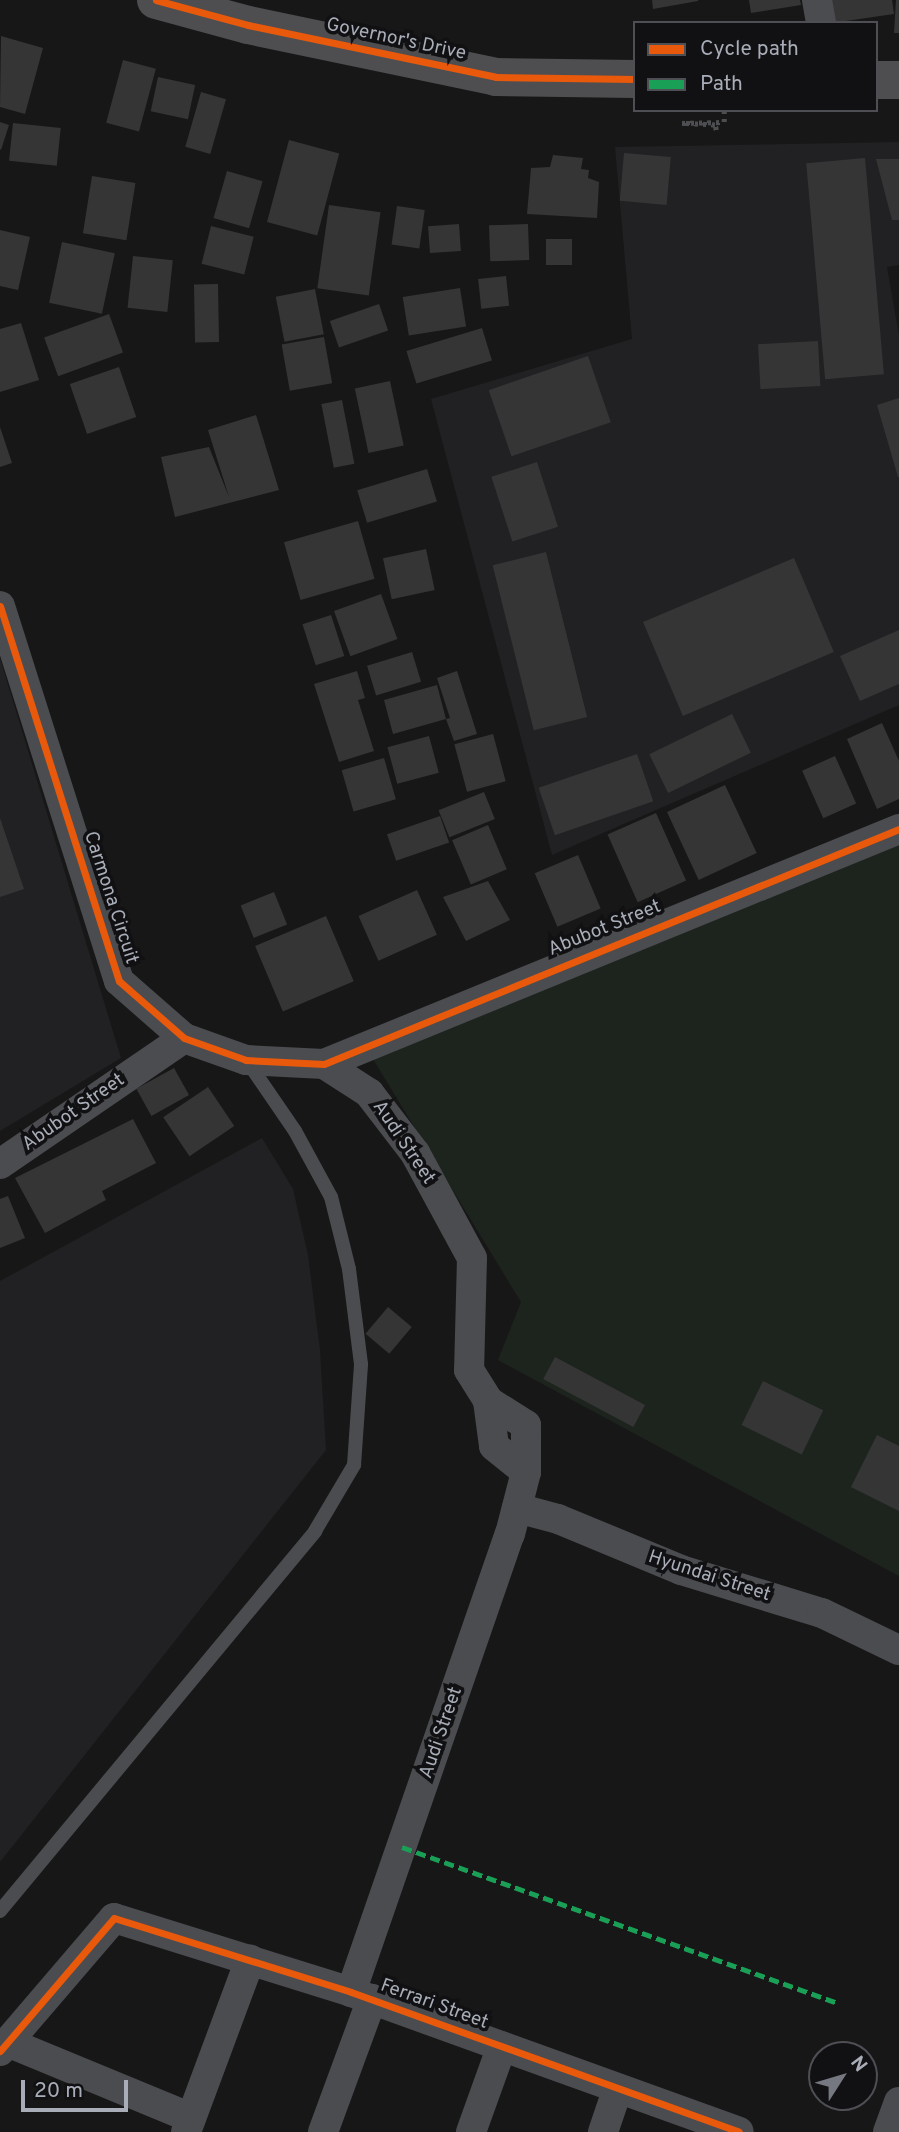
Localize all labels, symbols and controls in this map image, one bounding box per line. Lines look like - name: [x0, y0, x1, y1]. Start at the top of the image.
- street label: Governor's Drive: [324, 14, 468, 66]
- legend: [633, 21, 878, 112]
- text: Cycle path: [700, 36, 799, 63]
- text: Path: [700, 71, 743, 98]
- street label: Carmona Circuit: [78, 829, 142, 967]
- street label: Abubot Street: [545, 896, 665, 962]
- street label: Abubot Street: [18, 1069, 130, 1157]
- street label: Audi Street: [367, 1097, 439, 1189]
- street label: Hyundai Street: [645, 1546, 773, 1608]
- street label: Audi Street: [416, 1684, 468, 1782]
- street label: Ferrari Street: [377, 1975, 491, 2035]
- north arrow: [808, 2041, 878, 2111]
- text: N: [844, 2052, 872, 2077]
- scale bar: [24, 2066, 131, 2110]
- text: 20 m: [34, 2078, 83, 2105]

